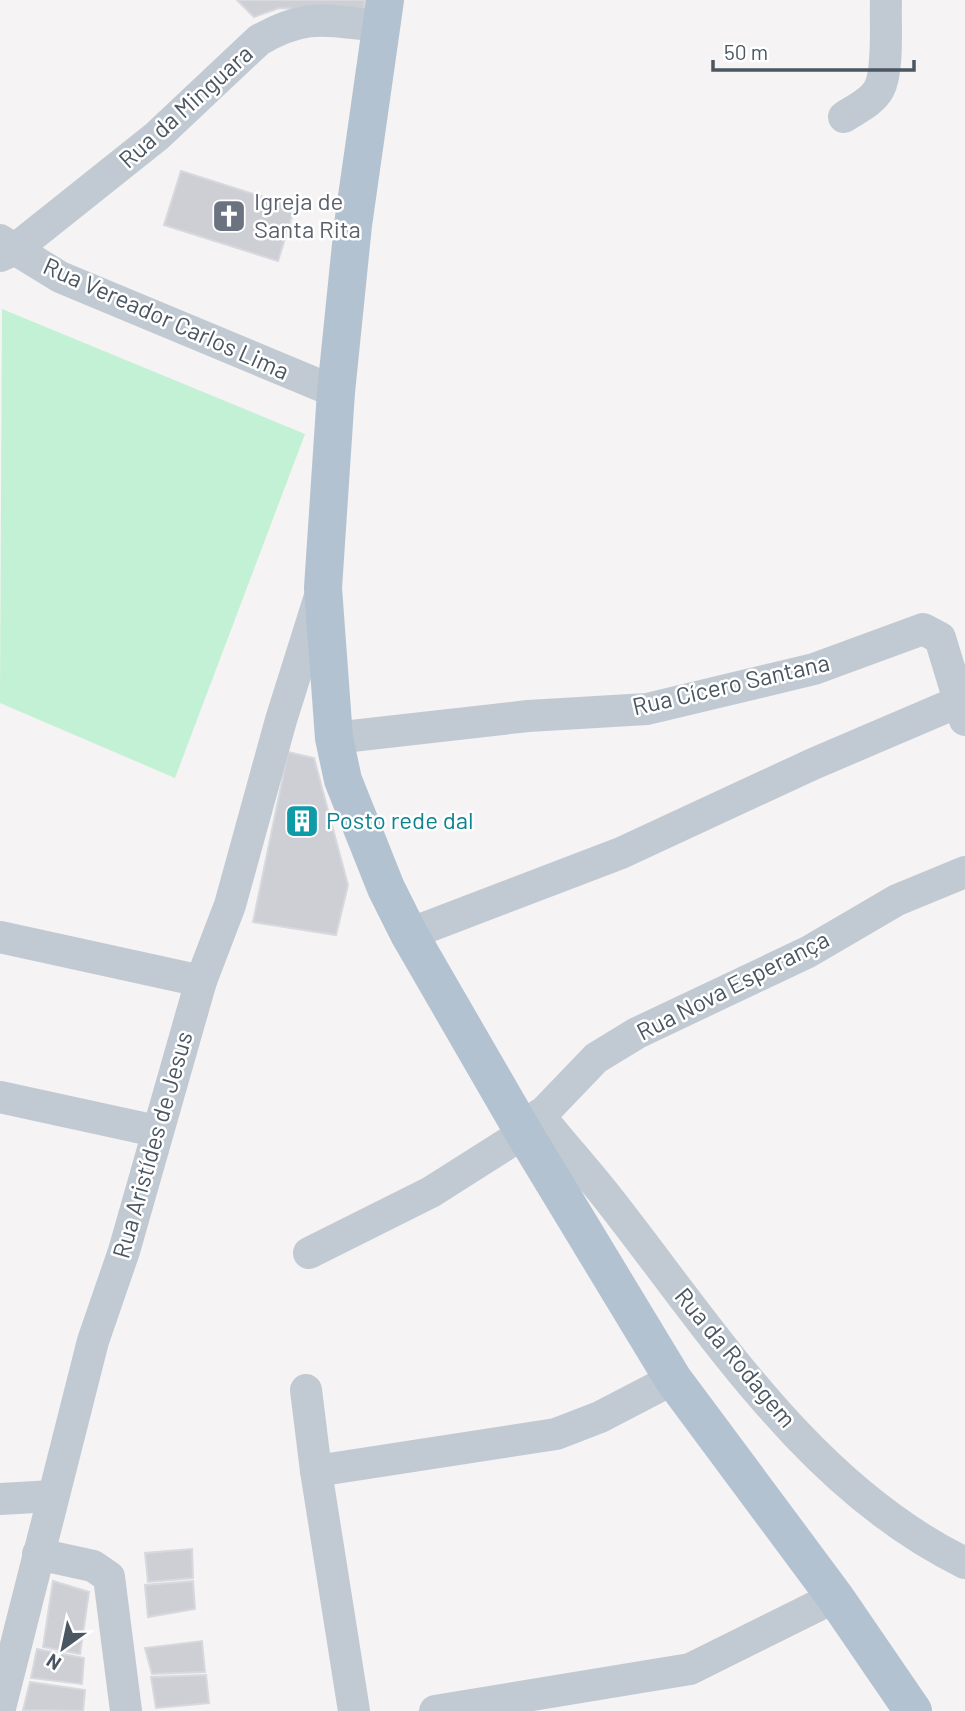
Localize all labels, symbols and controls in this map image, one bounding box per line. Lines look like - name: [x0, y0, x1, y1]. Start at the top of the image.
- scale bar: [713, 28, 914, 72]
- street label: Rua da Minguara: [112, 38, 258, 174]
- text: 50 m: [724, 39, 768, 64]
- place label: Igreja de Santa Rita: [254, 186, 361, 243]
- church icon: Igreja de Santa Rita: [210, 197, 248, 235]
- street label: Rua Vereador Carlos Lima: [39, 250, 294, 385]
- street label: Rua Cícero Santana: [629, 647, 832, 720]
- building icon: Posto rede dal: [283, 802, 321, 840]
- place label: Posto rede dal: [326, 805, 474, 834]
- street label: Rua Nova Esperança: [631, 924, 833, 1046]
- street label: Rua Aristídes de Jesus: [105, 1028, 198, 1261]
- street label: Rua da Rodagem: [669, 1281, 803, 1433]
- north arrow: [28, 1613, 98, 1683]
- text: N: [42, 1650, 65, 1676]

